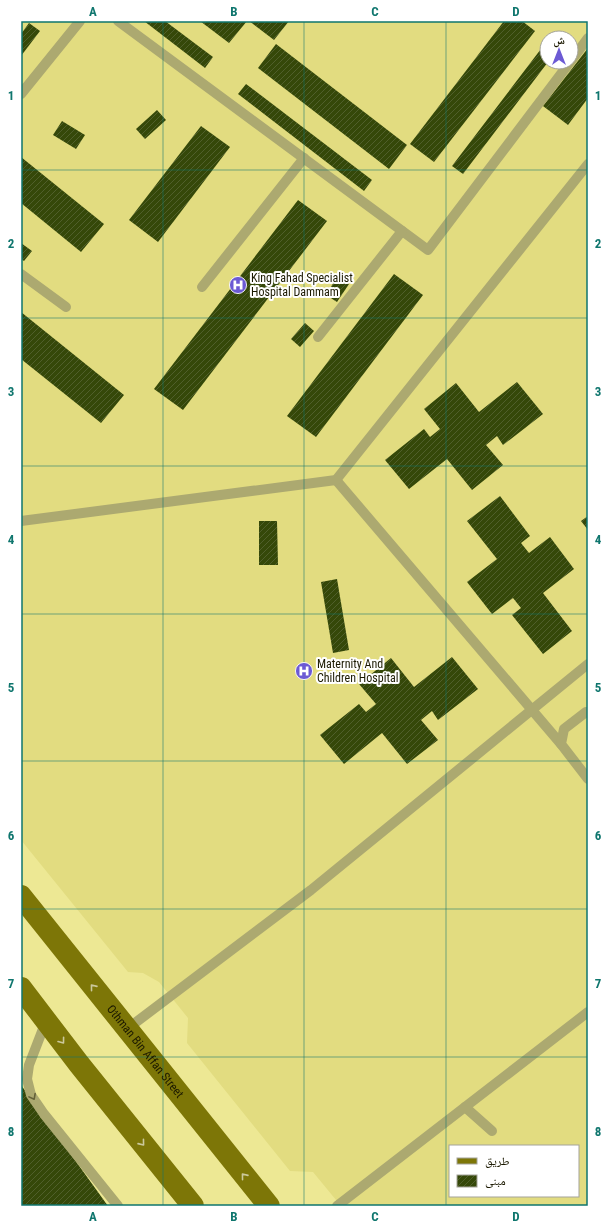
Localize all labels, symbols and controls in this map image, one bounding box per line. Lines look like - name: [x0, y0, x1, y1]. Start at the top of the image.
- text: A: [89, 4, 97, 19]
- text: B: [230, 4, 238, 19]
- text: C: [371, 4, 379, 19]
- text: D: [512, 4, 520, 19]
- north arrow: [539, 30, 579, 70]
- text: ش: [553, 34, 565, 48]
- text: 1: [8, 88, 14, 103]
- text: 1: [595, 88, 601, 103]
- text: 2: [8, 236, 15, 251]
- text: 2: [595, 236, 602, 251]
- place label: King Fahad Specialist Hospital Dammam: [251, 271, 353, 299]
- hospital icon: King Fahad Specialist Hospital Dammam: [228, 275, 248, 295]
- text: 3: [8, 384, 14, 399]
- text: 3: [595, 384, 601, 399]
- text: 4: [8, 532, 15, 547]
- text: 4: [595, 532, 602, 547]
- place label: Maternity And Children Hospital: [317, 657, 398, 685]
- hospital icon: Maternity And Children Hospital: [294, 661, 314, 681]
- text: 5: [8, 680, 15, 695]
- text: 5: [595, 680, 602, 695]
- text: 6: [8, 828, 15, 843]
- text: 6: [595, 828, 602, 843]
- text: 7: [8, 976, 15, 991]
- text: 7: [595, 976, 602, 991]
- one-way arrow: [91, 984, 98, 991]
- street label: Othman Bin Affan Street: [104, 1002, 187, 1101]
- one-way arrow: [57, 1037, 64, 1044]
- one-way arrow: [29, 1093, 36, 1100]
- text: 8: [8, 1124, 14, 1139]
- text: 8: [595, 1124, 601, 1139]
- one-way arrow: [138, 1138, 145, 1145]
- legend: [449, 1145, 579, 1197]
- text: طريق: [485, 1154, 510, 1168]
- one-way arrow: [242, 1173, 249, 1180]
- text: مبنى: [485, 1174, 506, 1188]
- text: A: [89, 1209, 97, 1224]
- text: B: [230, 1209, 238, 1224]
- text: C: [371, 1209, 379, 1224]
- text: D: [512, 1209, 520, 1224]

